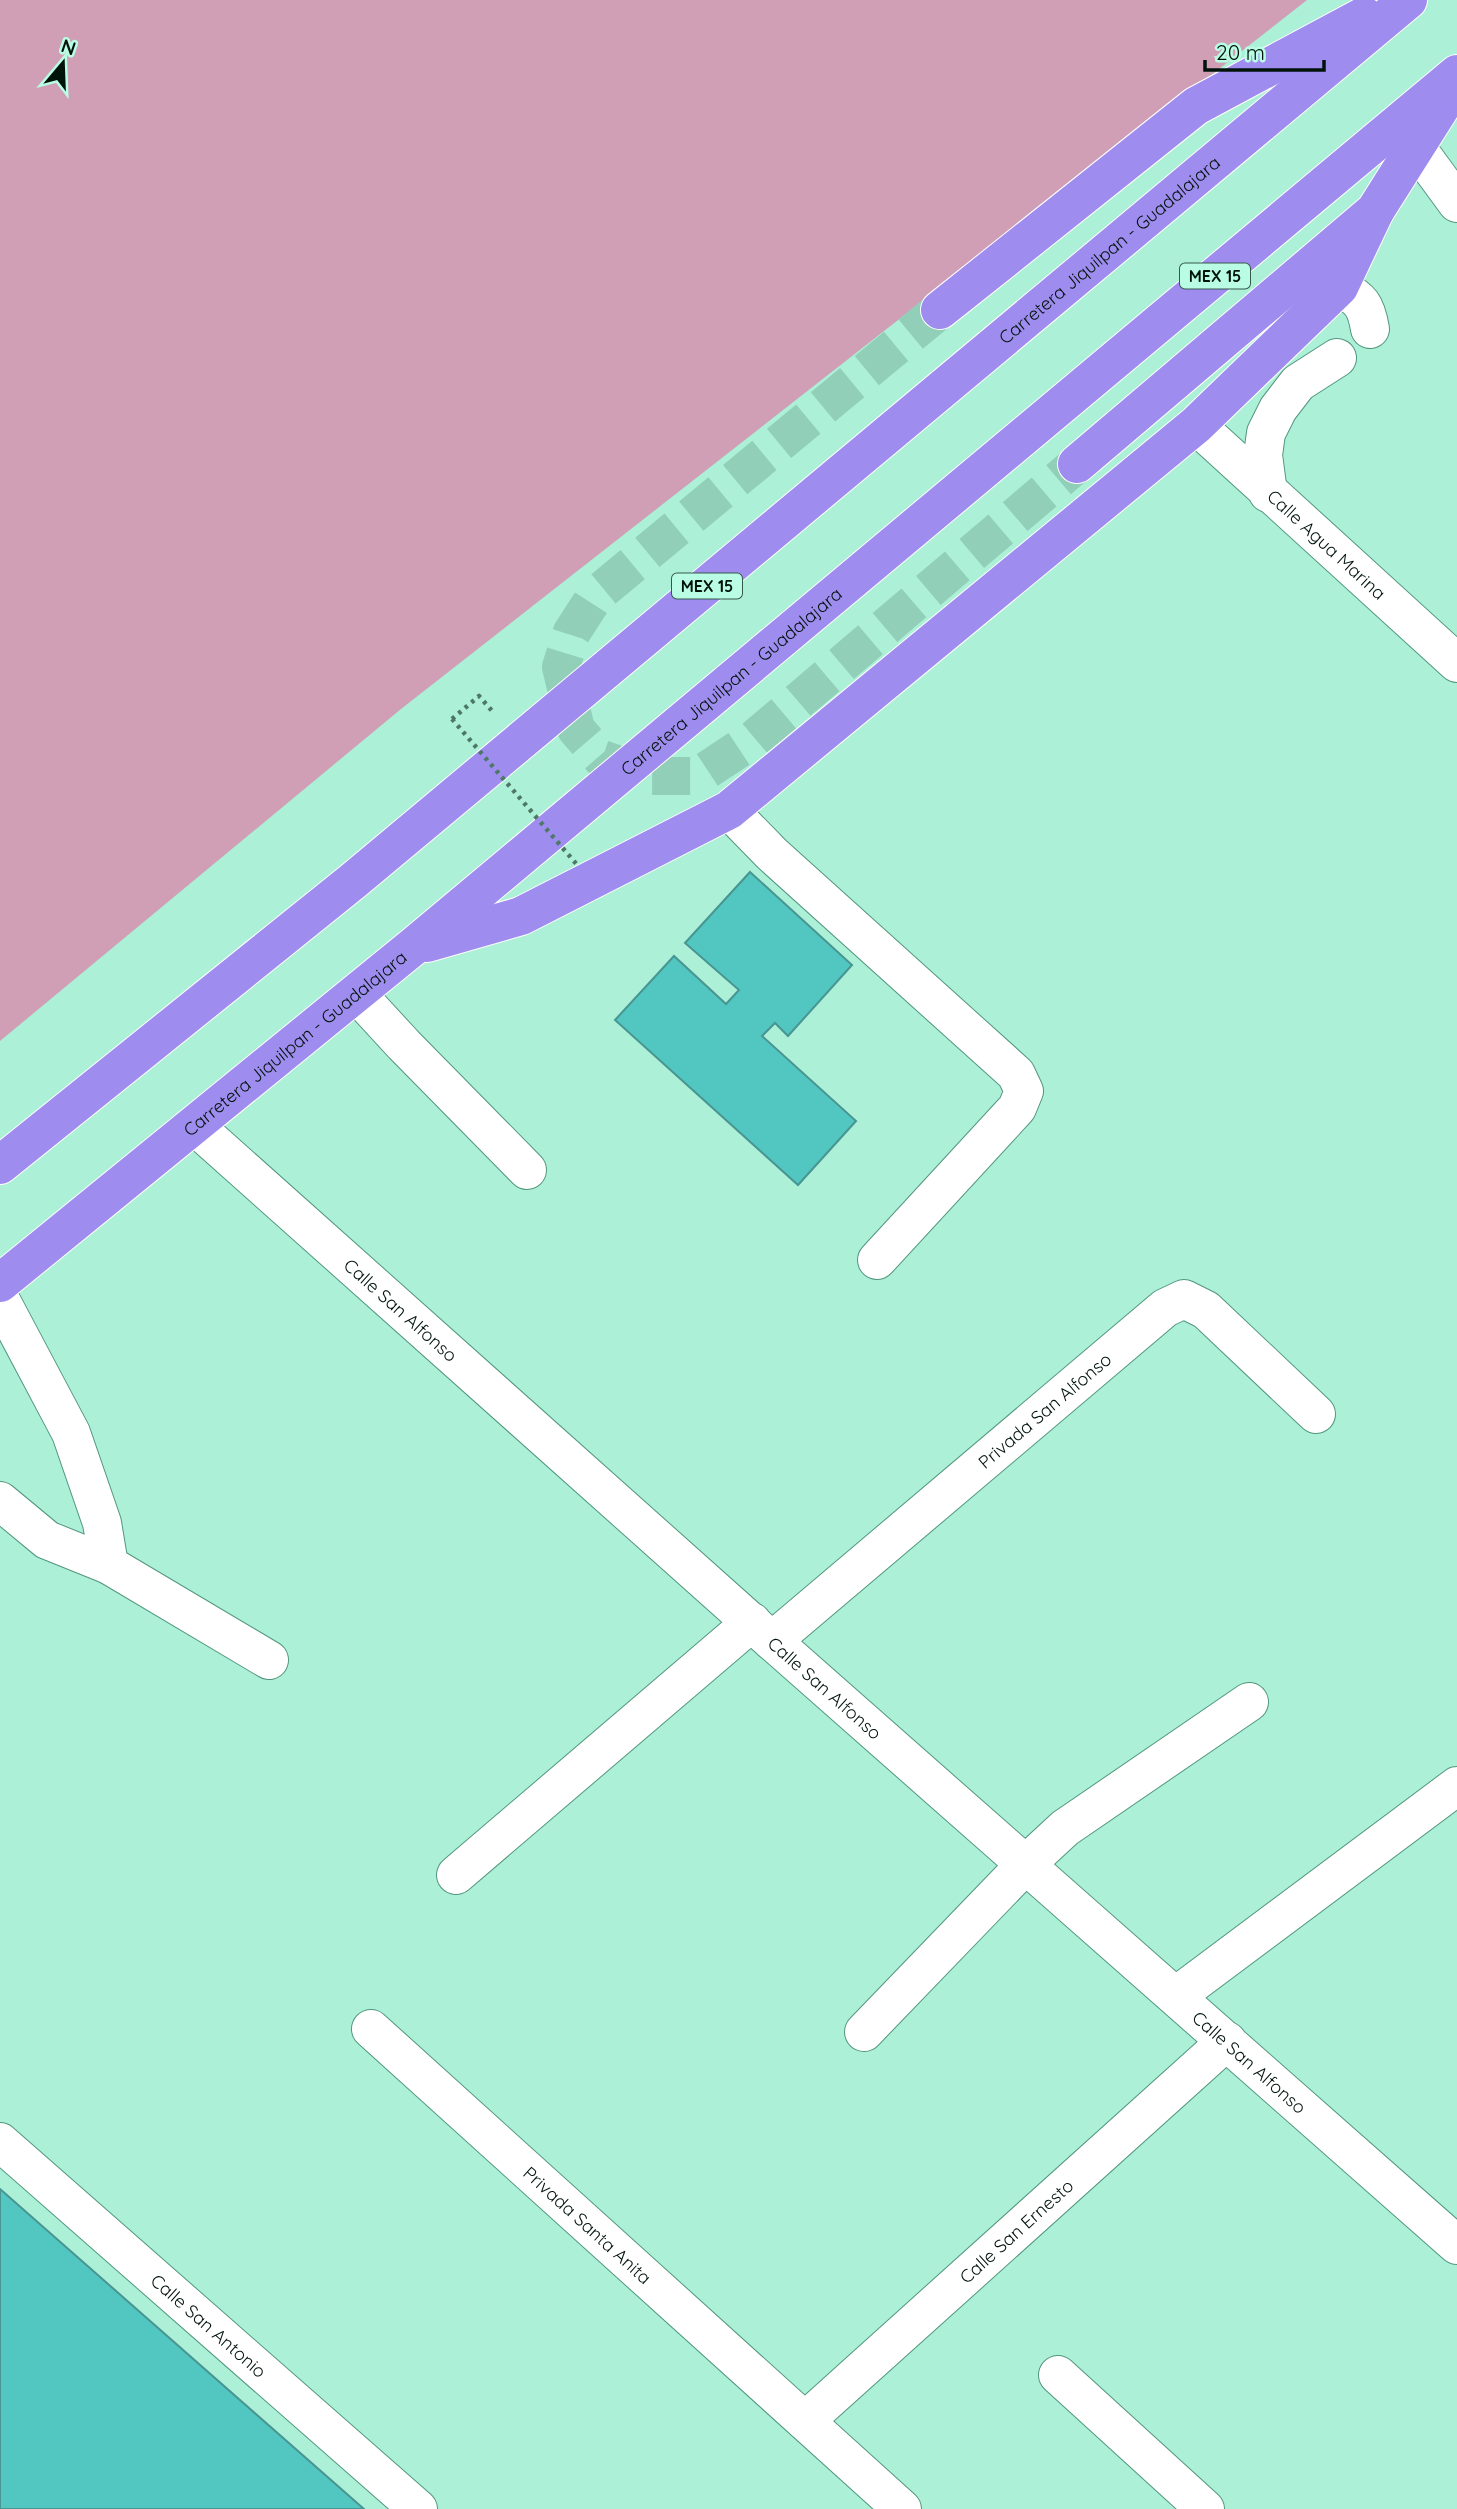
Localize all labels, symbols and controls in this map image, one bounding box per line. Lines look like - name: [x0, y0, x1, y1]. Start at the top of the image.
- north arrow: [28, 28, 98, 98]
- scale bar: [1205, 28, 1324, 72]
- text: N: [58, 33, 79, 61]
- text: 20 m: [1216, 39, 1265, 65]
- street label: Carretera Jiquilpan - Guadalajara: [994, 151, 1224, 349]
- road number: MEX 15: [1180, 264, 1250, 288]
- street label: Calle Agua Marina: [1263, 484, 1391, 604]
- road number: MEX 15: [672, 573, 742, 598]
- street label: Carretera Jiquilpan - Guadalajara: [616, 582, 846, 780]
- street label: Carretera Jiquilpan - Guadalajara: [178, 945, 411, 1141]
- street label: Calle San Alfonso: [339, 1253, 462, 1366]
- street label: Privada San Alfonso: [973, 1347, 1116, 1473]
- street label: Calle San Alfonso: [763, 1631, 887, 1744]
- street label: Calle San Alfonso: [1188, 2006, 1311, 2118]
- street label: Privada Santa Anita: [519, 2161, 657, 2289]
- street label: Calle San Ernesto: [954, 2174, 1078, 2288]
- street label: Calle San Antonio: [146, 2268, 271, 2382]

